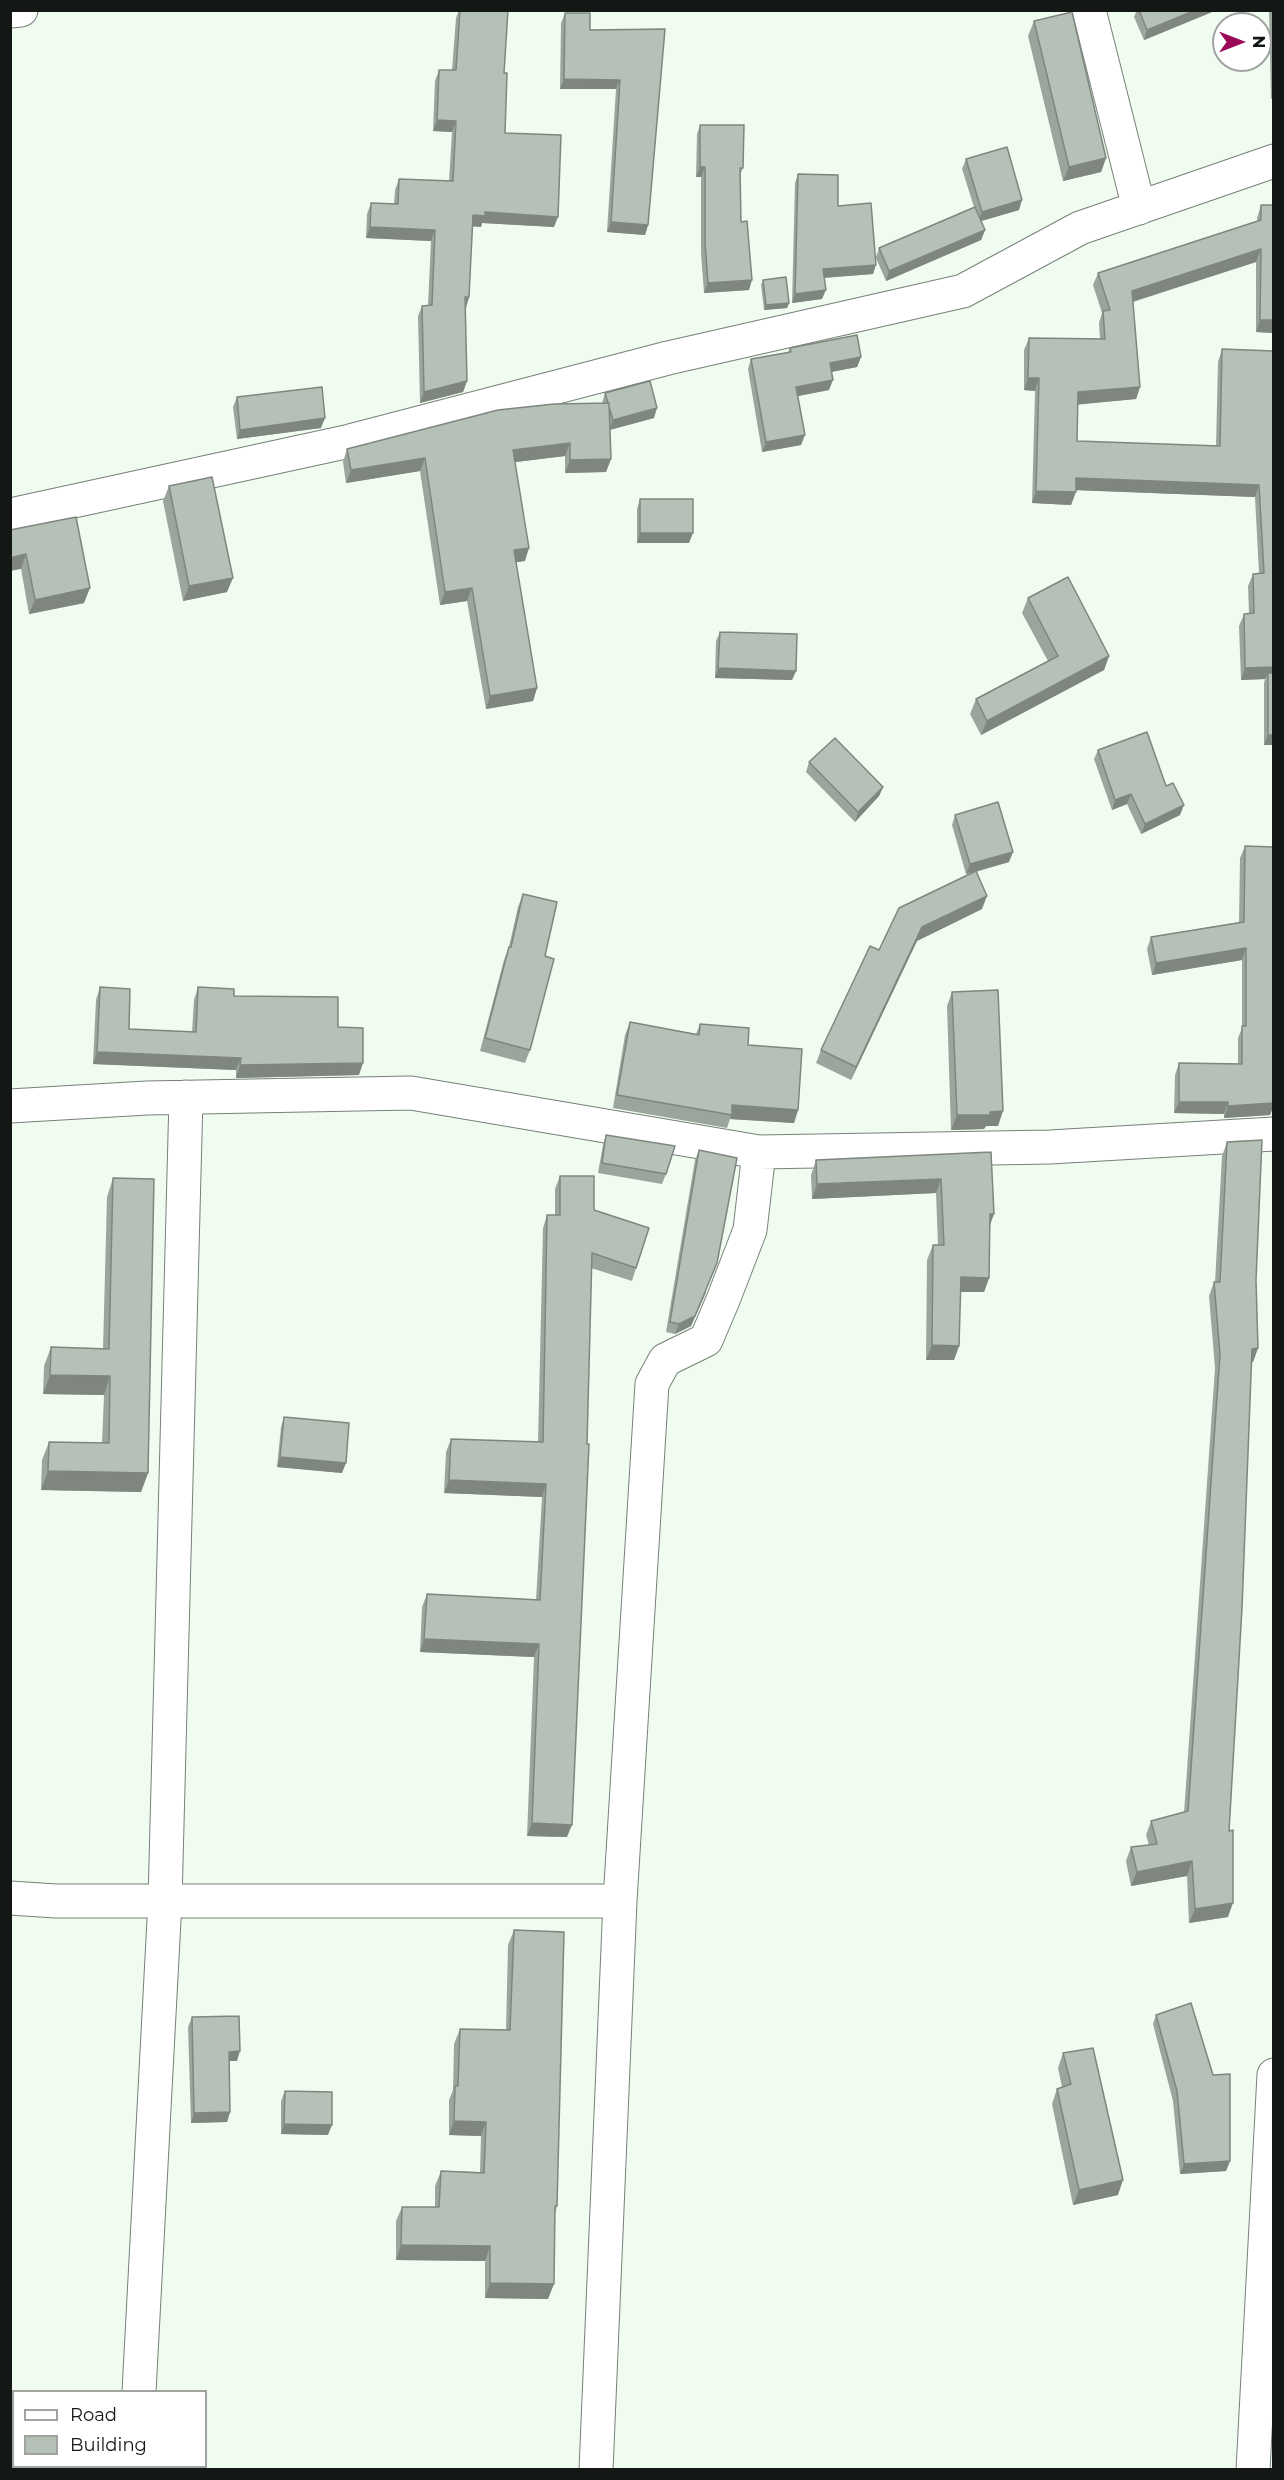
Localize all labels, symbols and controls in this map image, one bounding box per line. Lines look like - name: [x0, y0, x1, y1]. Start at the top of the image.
- north arrow: [1212, 12, 1272, 72]
- text: N: [1249, 36, 1268, 48]
- legend: [12, 2390, 207, 2468]
- text: Road: [70, 2404, 117, 2426]
- text: Building: [70, 2434, 147, 2456]

